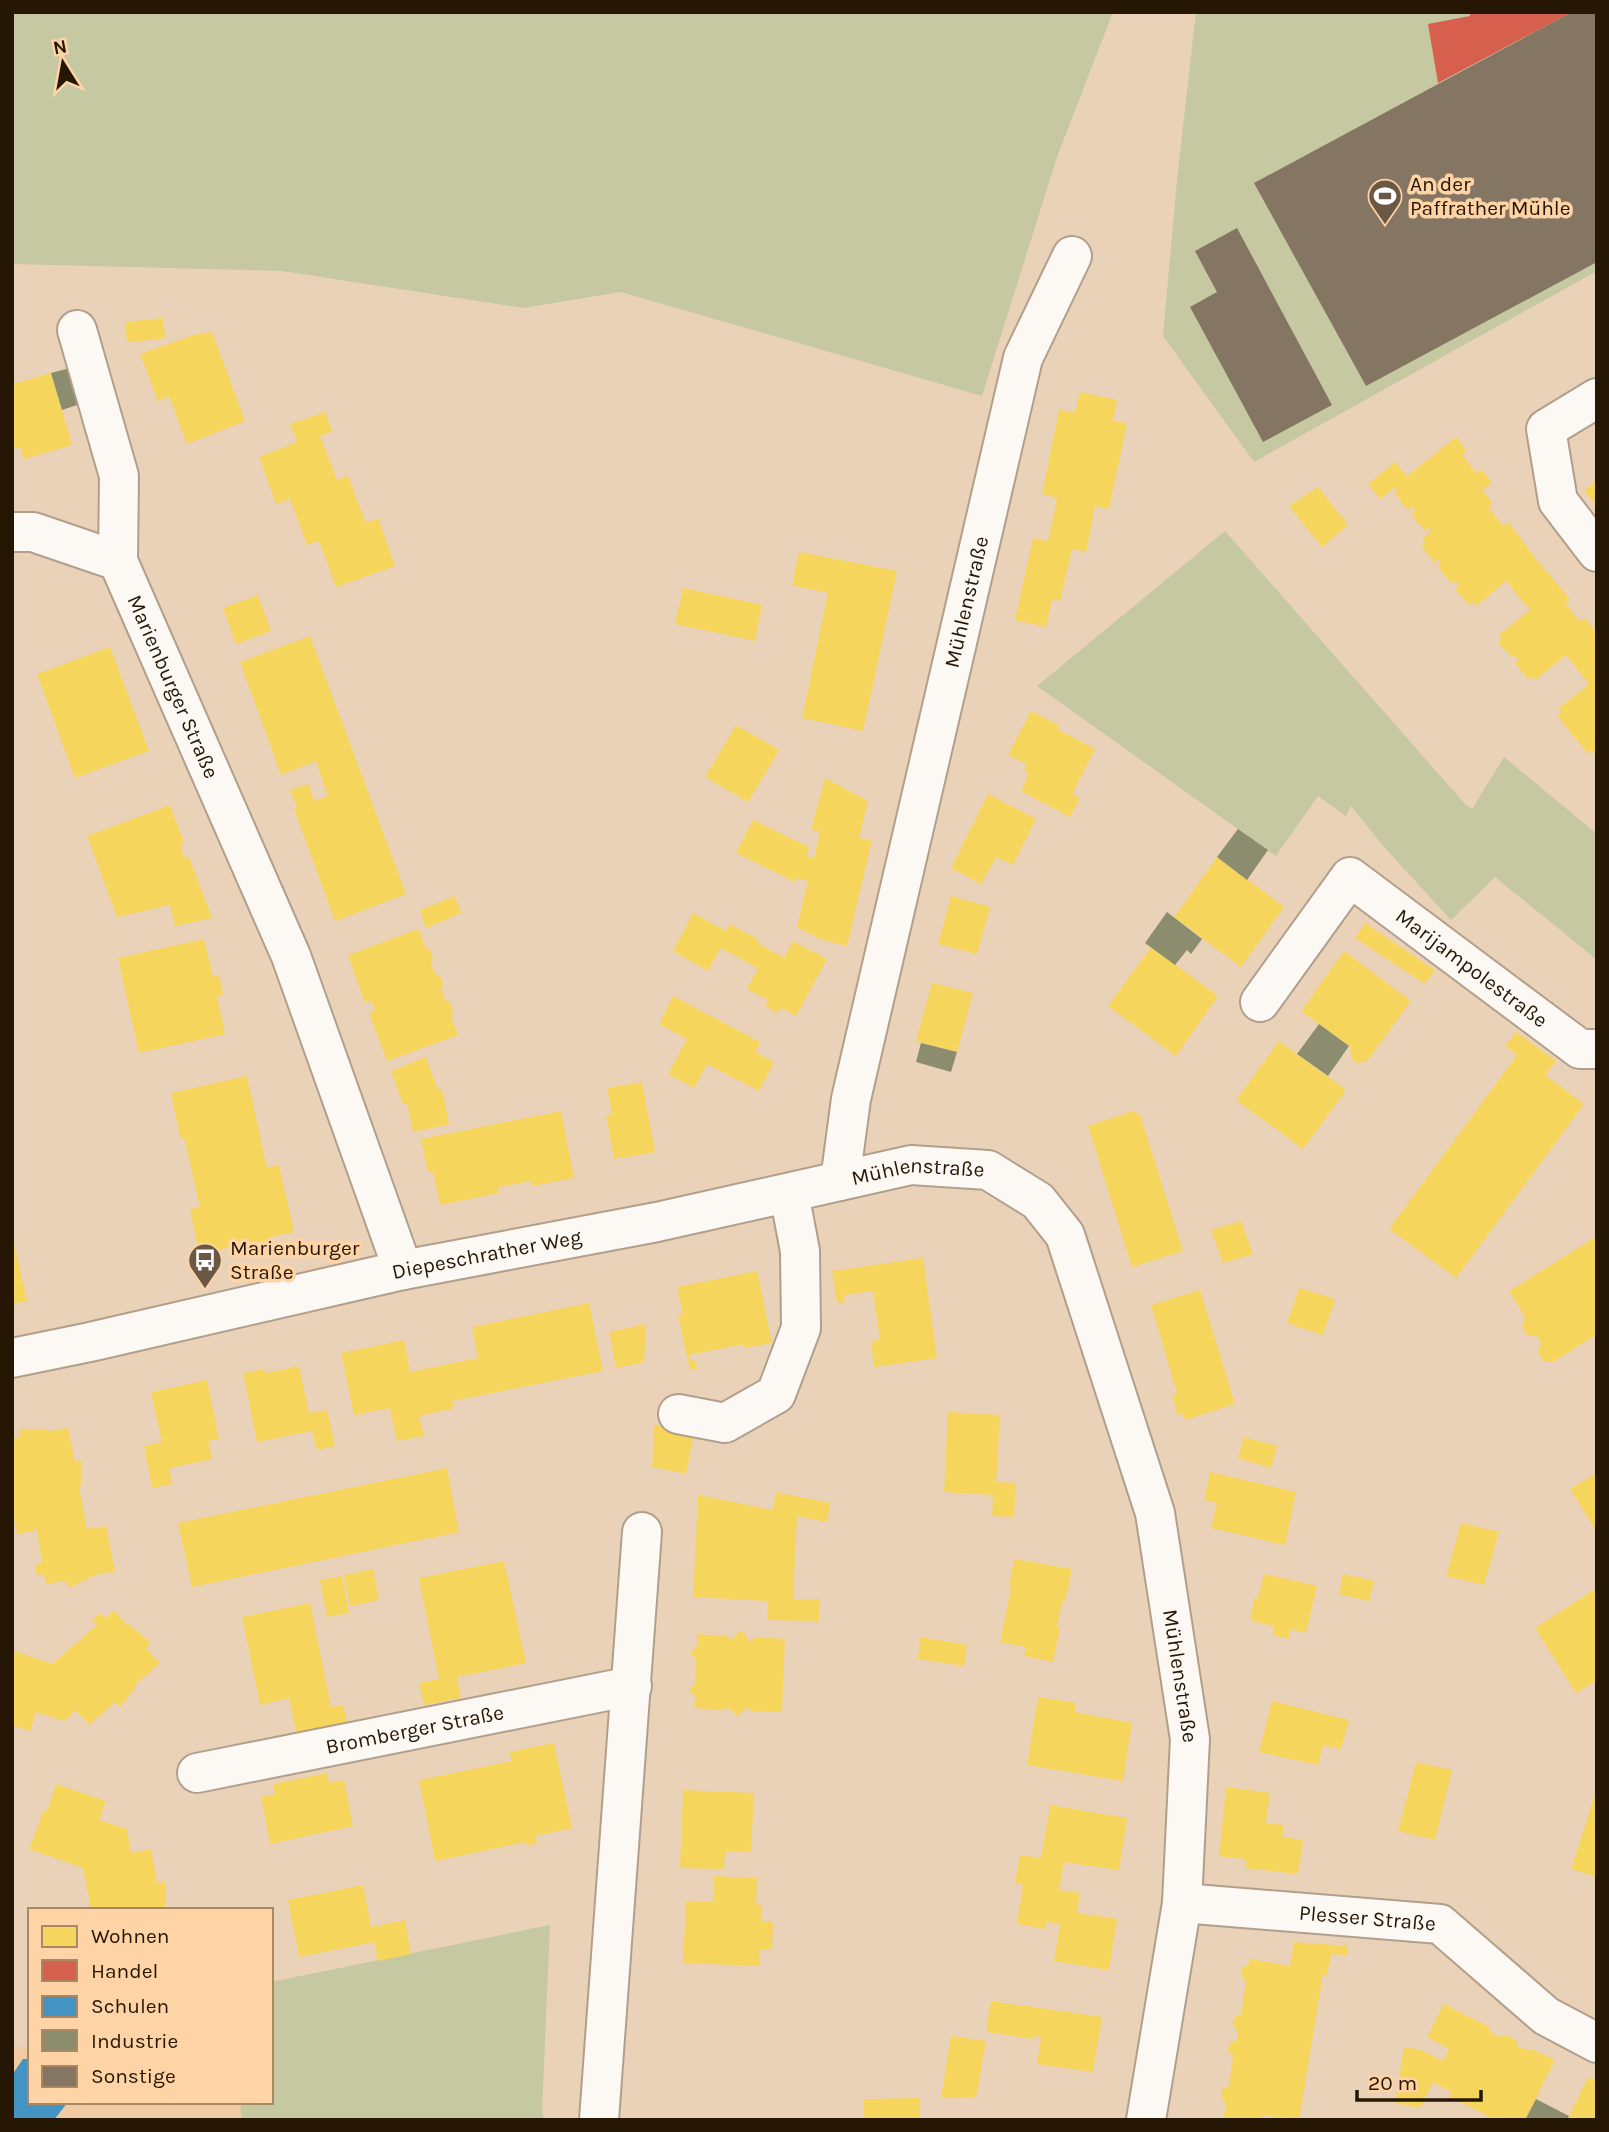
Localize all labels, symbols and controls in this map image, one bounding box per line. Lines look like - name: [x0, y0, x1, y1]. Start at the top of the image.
- north arrow: [28, 28, 98, 98]
- text: N: [51, 35, 69, 59]
- place label: An der Paffrather Mühle: [1410, 172, 1571, 220]
- sports icon: An der Paffrather Mühle: [1366, 177, 1404, 226]
- street label: Mühlenstraße: [939, 534, 993, 670]
- street label: Marienburger Straße: [122, 591, 224, 782]
- street label: Marijampolestraße: [1391, 904, 1552, 1033]
- street label: Mühlenstraße: [849, 1153, 985, 1190]
- street label: Diepeschrather Weg: [390, 1224, 584, 1284]
- place label: Marienburger Straße: [230, 1236, 360, 1284]
- bus stop icon: Marienburger Straße: [186, 1241, 224, 1290]
- street label: Mühlenstraße: [1158, 1608, 1202, 1744]
- street label: Bromberger Straße: [324, 1700, 506, 1759]
- street label: Plesser Straße: [1298, 1901, 1437, 1936]
- legend: [28, 1908, 273, 2104]
- text: Wohnen: [91, 1924, 169, 1948]
- text: Handel: [91, 1959, 158, 1983]
- text: Schulen: [91, 1994, 169, 2018]
- text: Industrie: [91, 2029, 178, 2053]
- scale bar: [1357, 2058, 1481, 2102]
- text: Sonstige: [91, 2064, 176, 2088]
- text: 20 m: [1368, 2071, 1417, 2095]

